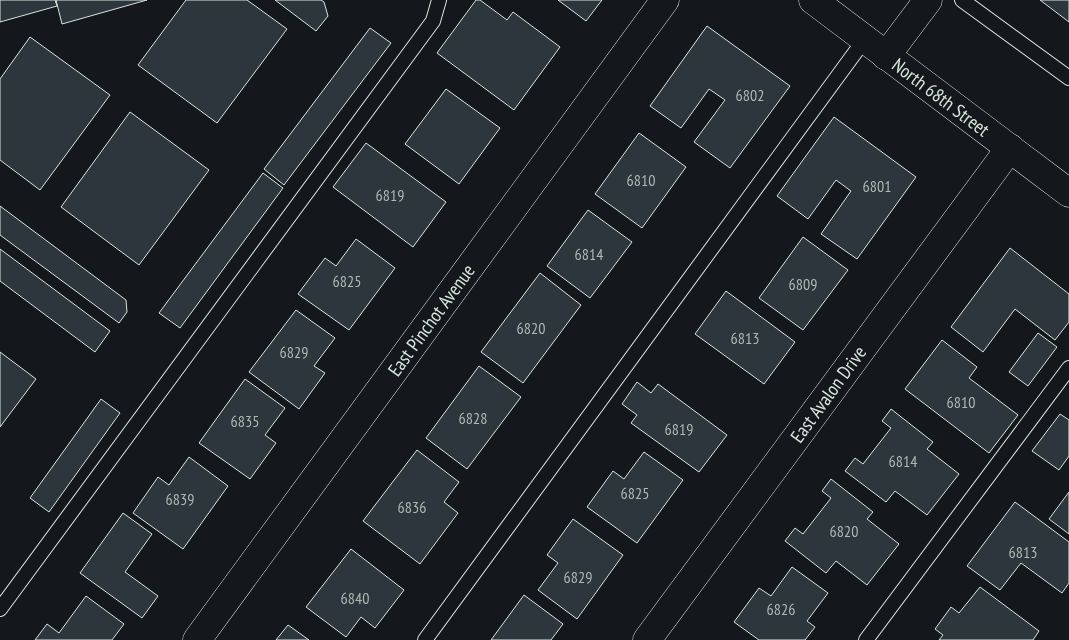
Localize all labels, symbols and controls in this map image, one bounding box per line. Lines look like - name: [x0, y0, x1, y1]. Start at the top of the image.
- street label: North 68th Street: [888, 53, 995, 142]
- house number: 6802: [736, 85, 764, 105]
- house number: 6810: [627, 170, 655, 190]
- house number: 6801: [863, 176, 891, 196]
- house number: 6819: [376, 185, 404, 205]
- house number: 6814: [575, 244, 603, 264]
- street label: East Pinchot Avenue: [382, 259, 480, 381]
- house number: 6825: [333, 271, 361, 291]
- house number: 6809: [789, 274, 817, 294]
- house number: 6820: [517, 318, 545, 338]
- house number: 6813: [731, 328, 759, 348]
- street label: East Avalon Drive: [785, 341, 871, 447]
- house number: 6829: [280, 342, 308, 362]
- house number: 6810: [947, 392, 975, 412]
- house number: 6828: [459, 408, 487, 428]
- house number: 6835: [231, 411, 259, 431]
- house number: 6819: [665, 419, 693, 439]
- house number: 6814: [889, 451, 917, 471]
- house number: 6825: [621, 483, 649, 503]
- house number: 6839: [166, 489, 194, 509]
- house number: 6836: [398, 497, 426, 517]
- house number: 6820: [830, 521, 858, 541]
- house number: 6813: [1009, 542, 1037, 562]
- house number: 6829: [564, 567, 592, 587]
- house number: 6840: [341, 588, 369, 608]
- house number: 6826: [767, 599, 795, 619]

